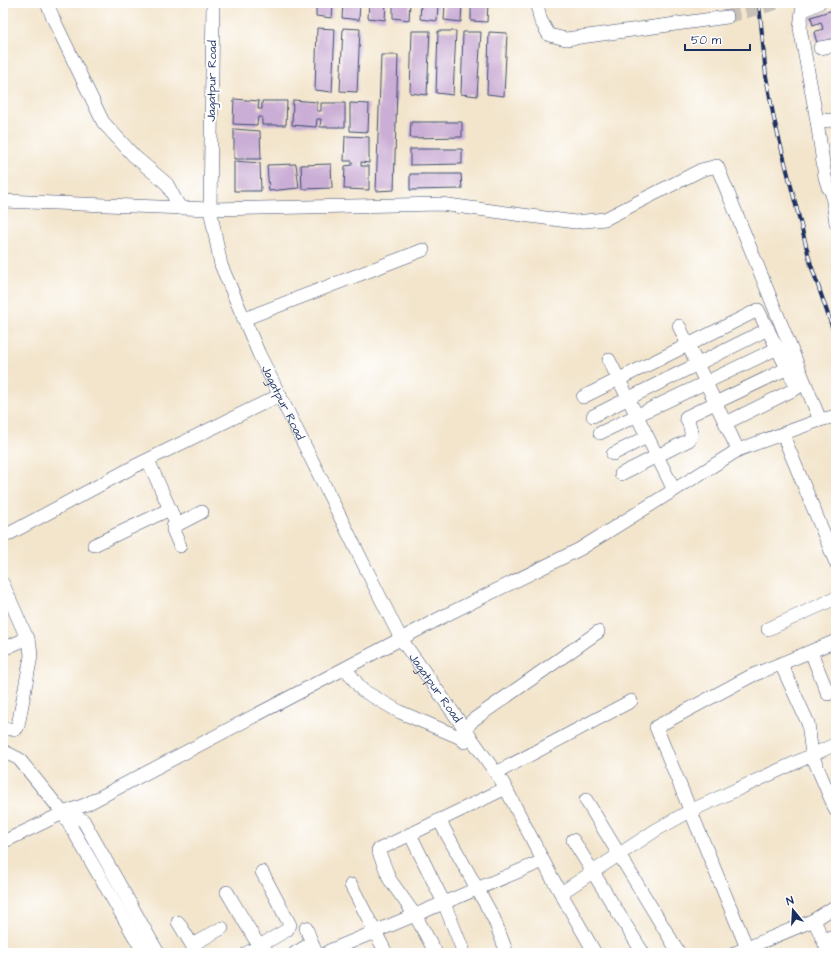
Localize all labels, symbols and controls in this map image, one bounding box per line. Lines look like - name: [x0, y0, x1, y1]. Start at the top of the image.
- scale bar: [685, 26, 750, 52]
- text: 50 m: [691, 32, 722, 49]
- street label: Jagatpur Road: [203, 40, 222, 122]
- street label: Jagatpur Road: [257, 362, 309, 443]
- street label: Jagatpur Road: [405, 650, 466, 726]
- north arrow: [773, 890, 813, 930]
- text: N: [784, 893, 796, 909]

